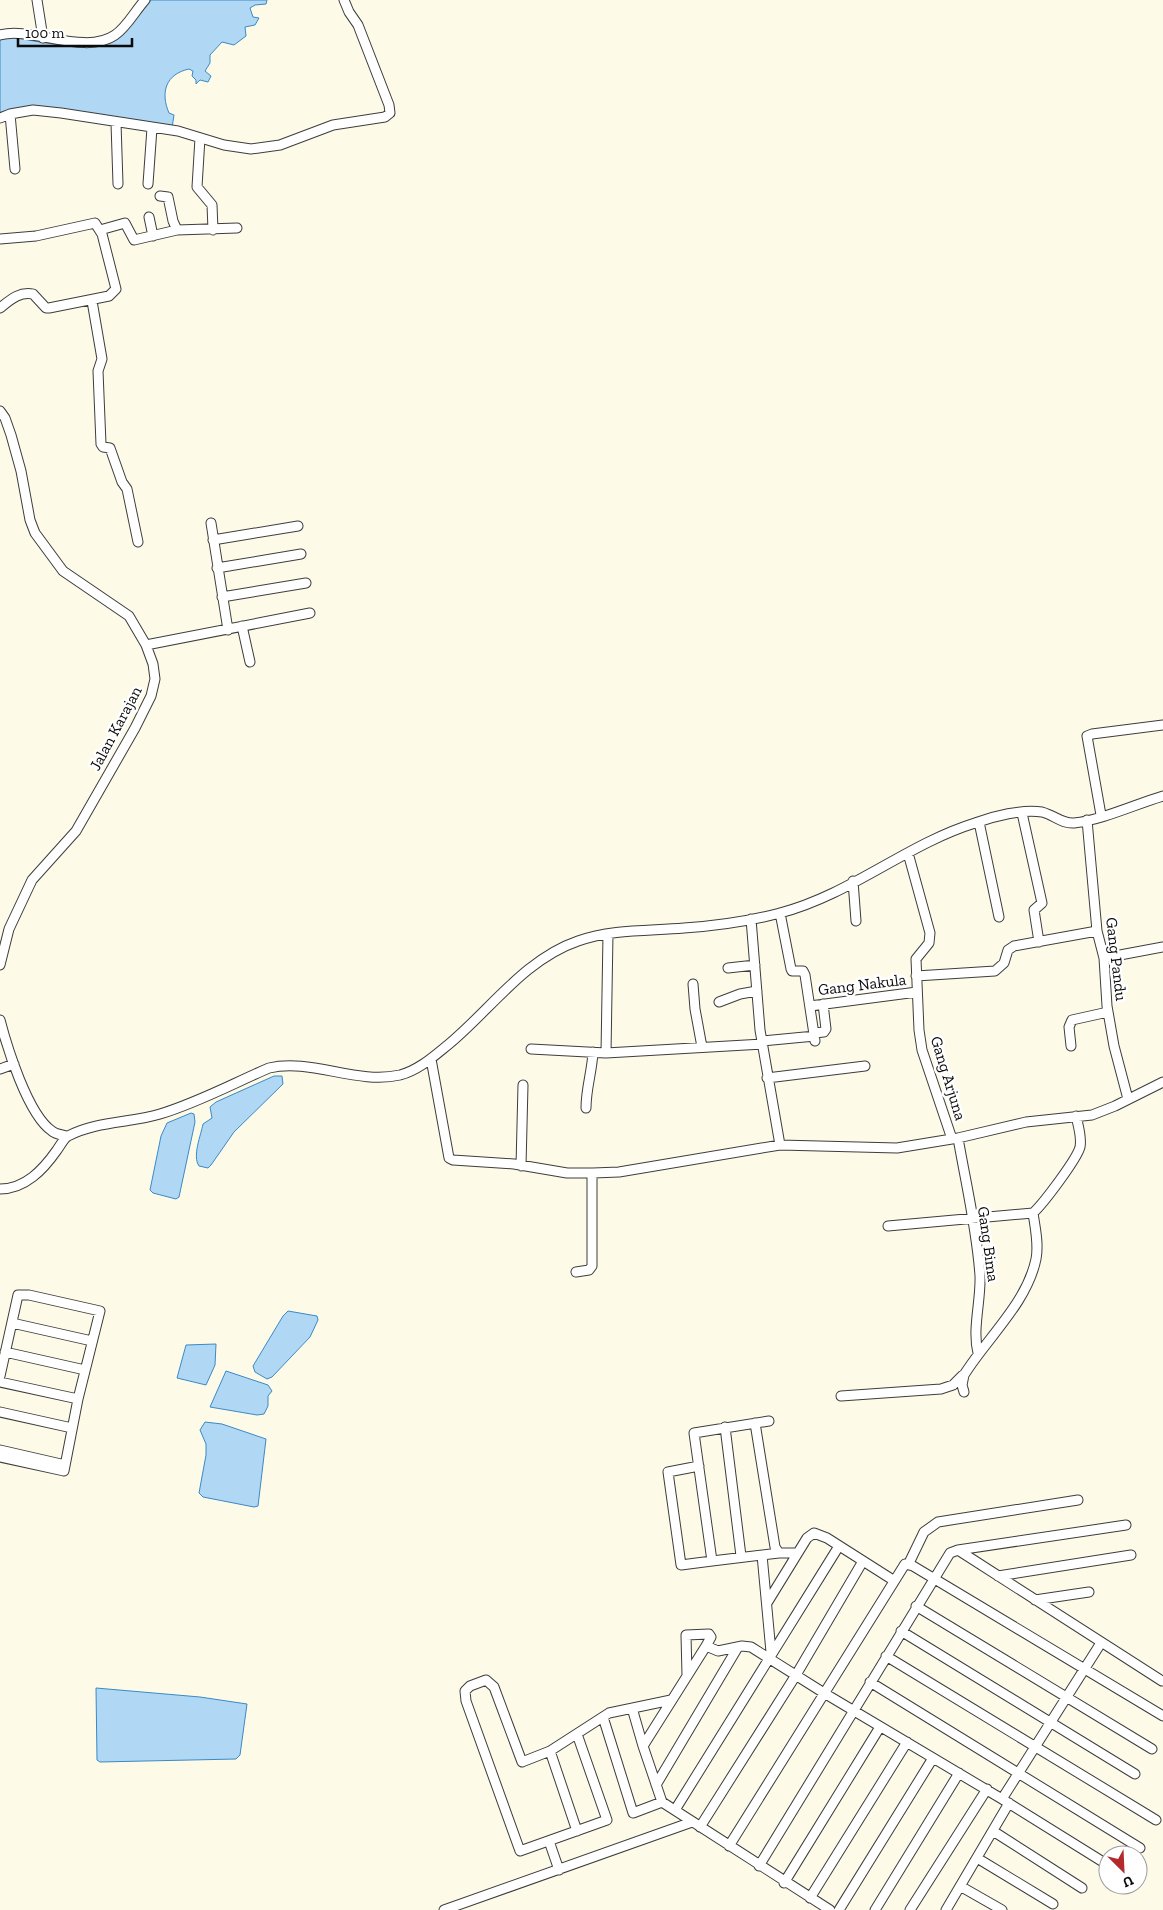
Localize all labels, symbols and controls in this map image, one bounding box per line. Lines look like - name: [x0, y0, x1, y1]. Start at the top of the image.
- scale bar: [18, 15, 131, 47]
- text: 100 m: [25, 24, 64, 42]
- street label: Jalan Karajan: [85, 682, 146, 774]
- street label: Gang Pandu: [1102, 916, 1131, 1002]
- street label: Gang Nakula: [817, 970, 908, 999]
- street label: Gang Arjuna: [927, 1034, 970, 1123]
- street label: Gang Bima: [974, 1205, 1003, 1283]
- north arrow: [1098, 1845, 1148, 1895]
- text: U: [1120, 1872, 1136, 1891]

